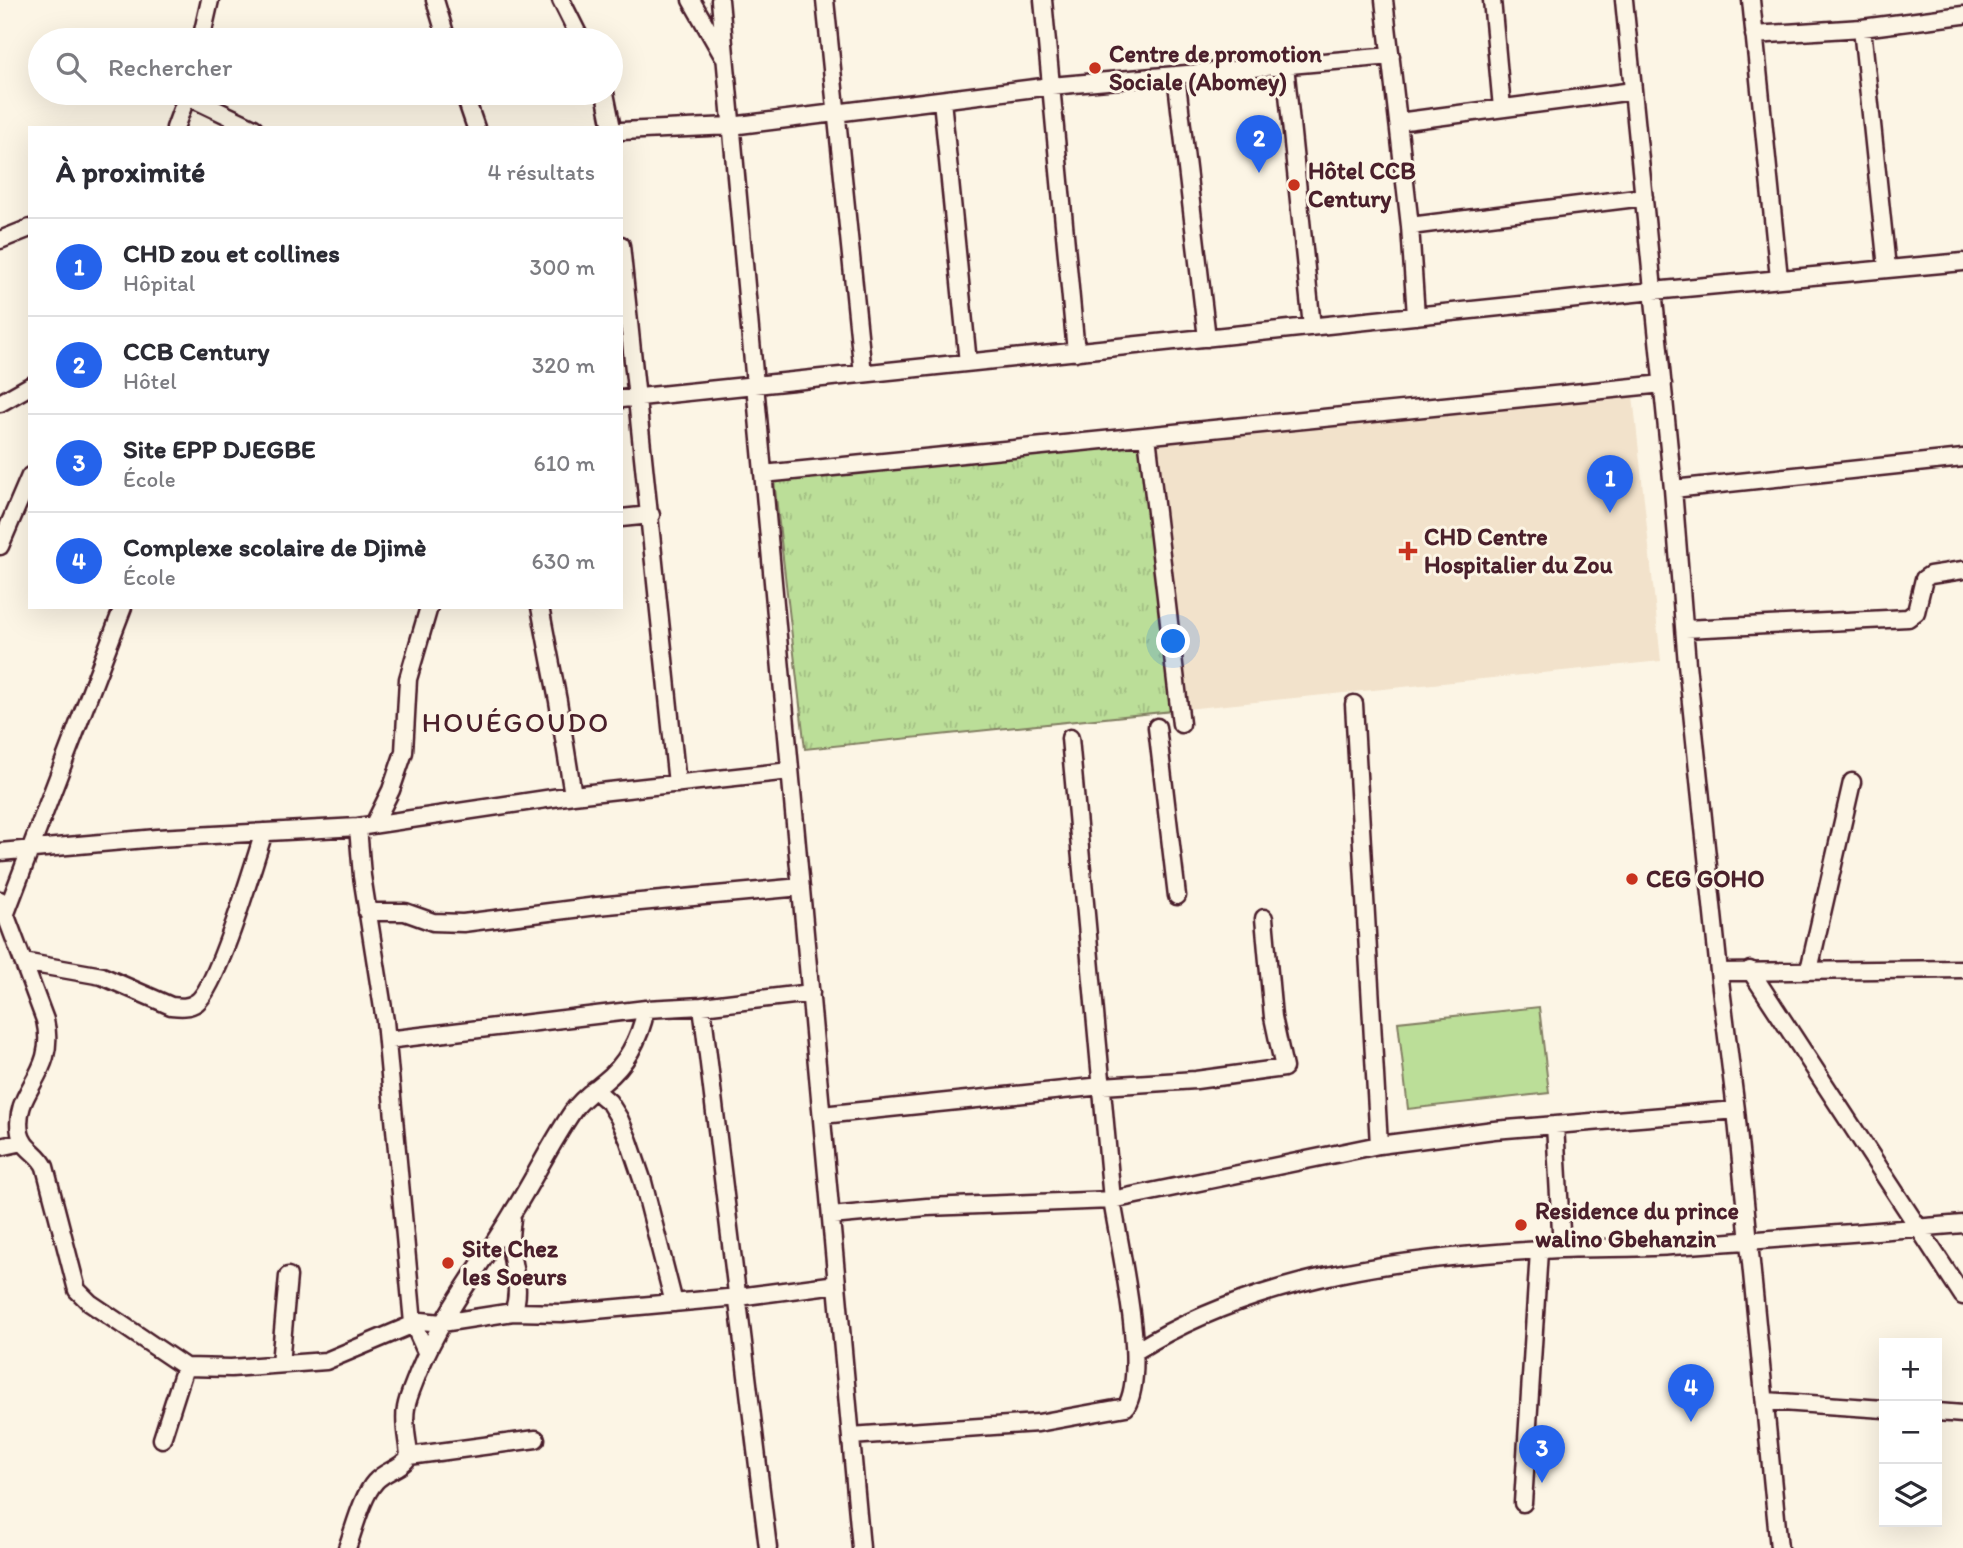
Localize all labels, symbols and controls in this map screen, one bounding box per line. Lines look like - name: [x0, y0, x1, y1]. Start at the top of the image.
- search box: [28, 28, 623, 105]
- place label: Centre de promotion Sociale (Abomey): [1109, 39, 1322, 97]
- icon: search: [52, 48, 90, 86]
- text: Rechercher: [108, 51, 232, 83]
- marker: Centre de promotion Sociale (Abomey): [1087, 60, 1103, 76]
- pin: 2: [1236, 115, 1282, 173]
- text: À proximité: [56, 153, 205, 190]
- place label: Hôtel CCB Century: [1308, 156, 1416, 214]
- text: 4 résultats: [488, 158, 595, 186]
- marker: Hôtel CCB Century: [1286, 177, 1302, 193]
- text: CHD zou et collines: [123, 237, 340, 269]
- text: 1: [74, 253, 84, 281]
- text: 300 m: [530, 253, 595, 281]
- text: Hôpital: [123, 269, 195, 297]
- text: CCB Century: [123, 335, 270, 367]
- text: 2: [73, 351, 85, 379]
- text: 320 m: [532, 351, 595, 379]
- text: Hôtel: [123, 367, 177, 395]
- text: Site EPP DJEGBE: [123, 433, 315, 465]
- text: 3: [73, 449, 85, 477]
- text: 610 m: [533, 449, 595, 477]
- pin: 1: [1587, 455, 1633, 513]
- text: École: [123, 465, 176, 493]
- place label: CHD Centre Hospitalier du Zou: [1424, 522, 1614, 580]
- text: Complexe scolaire de Djimè: [123, 531, 426, 563]
- marker: CHD Centre Hospitalier du Zou: [1398, 541, 1418, 561]
- text: 4: [72, 547, 86, 575]
- text: 630 m: [532, 547, 595, 575]
- text: École: [123, 563, 176, 591]
- your location: [1156, 624, 1190, 658]
- district label: HOUÉGOUDO: [422, 705, 610, 739]
- place label: CEG GOHO: [1646, 864, 1764, 893]
- marker: CEG GOHO: [1624, 871, 1640, 887]
- place label: Residence du prince walino Gbehanzin: [1535, 1196, 1739, 1253]
- marker: Residence du prince walino Gbehanzin: [1513, 1217, 1529, 1233]
- place label: Site Chez les Soeurs: [462, 1234, 567, 1291]
- marker: Site Chez les Soeurs: [440, 1255, 456, 1271]
- map controls: [1879, 1338, 1942, 1527]
- button: +: [1879, 1338, 1942, 1401]
- pin: 4: [1668, 1364, 1714, 1422]
- button: −: [1879, 1401, 1942, 1464]
- pin: 3: [1519, 1425, 1565, 1483]
- button: layers: [1879, 1464, 1942, 1527]

